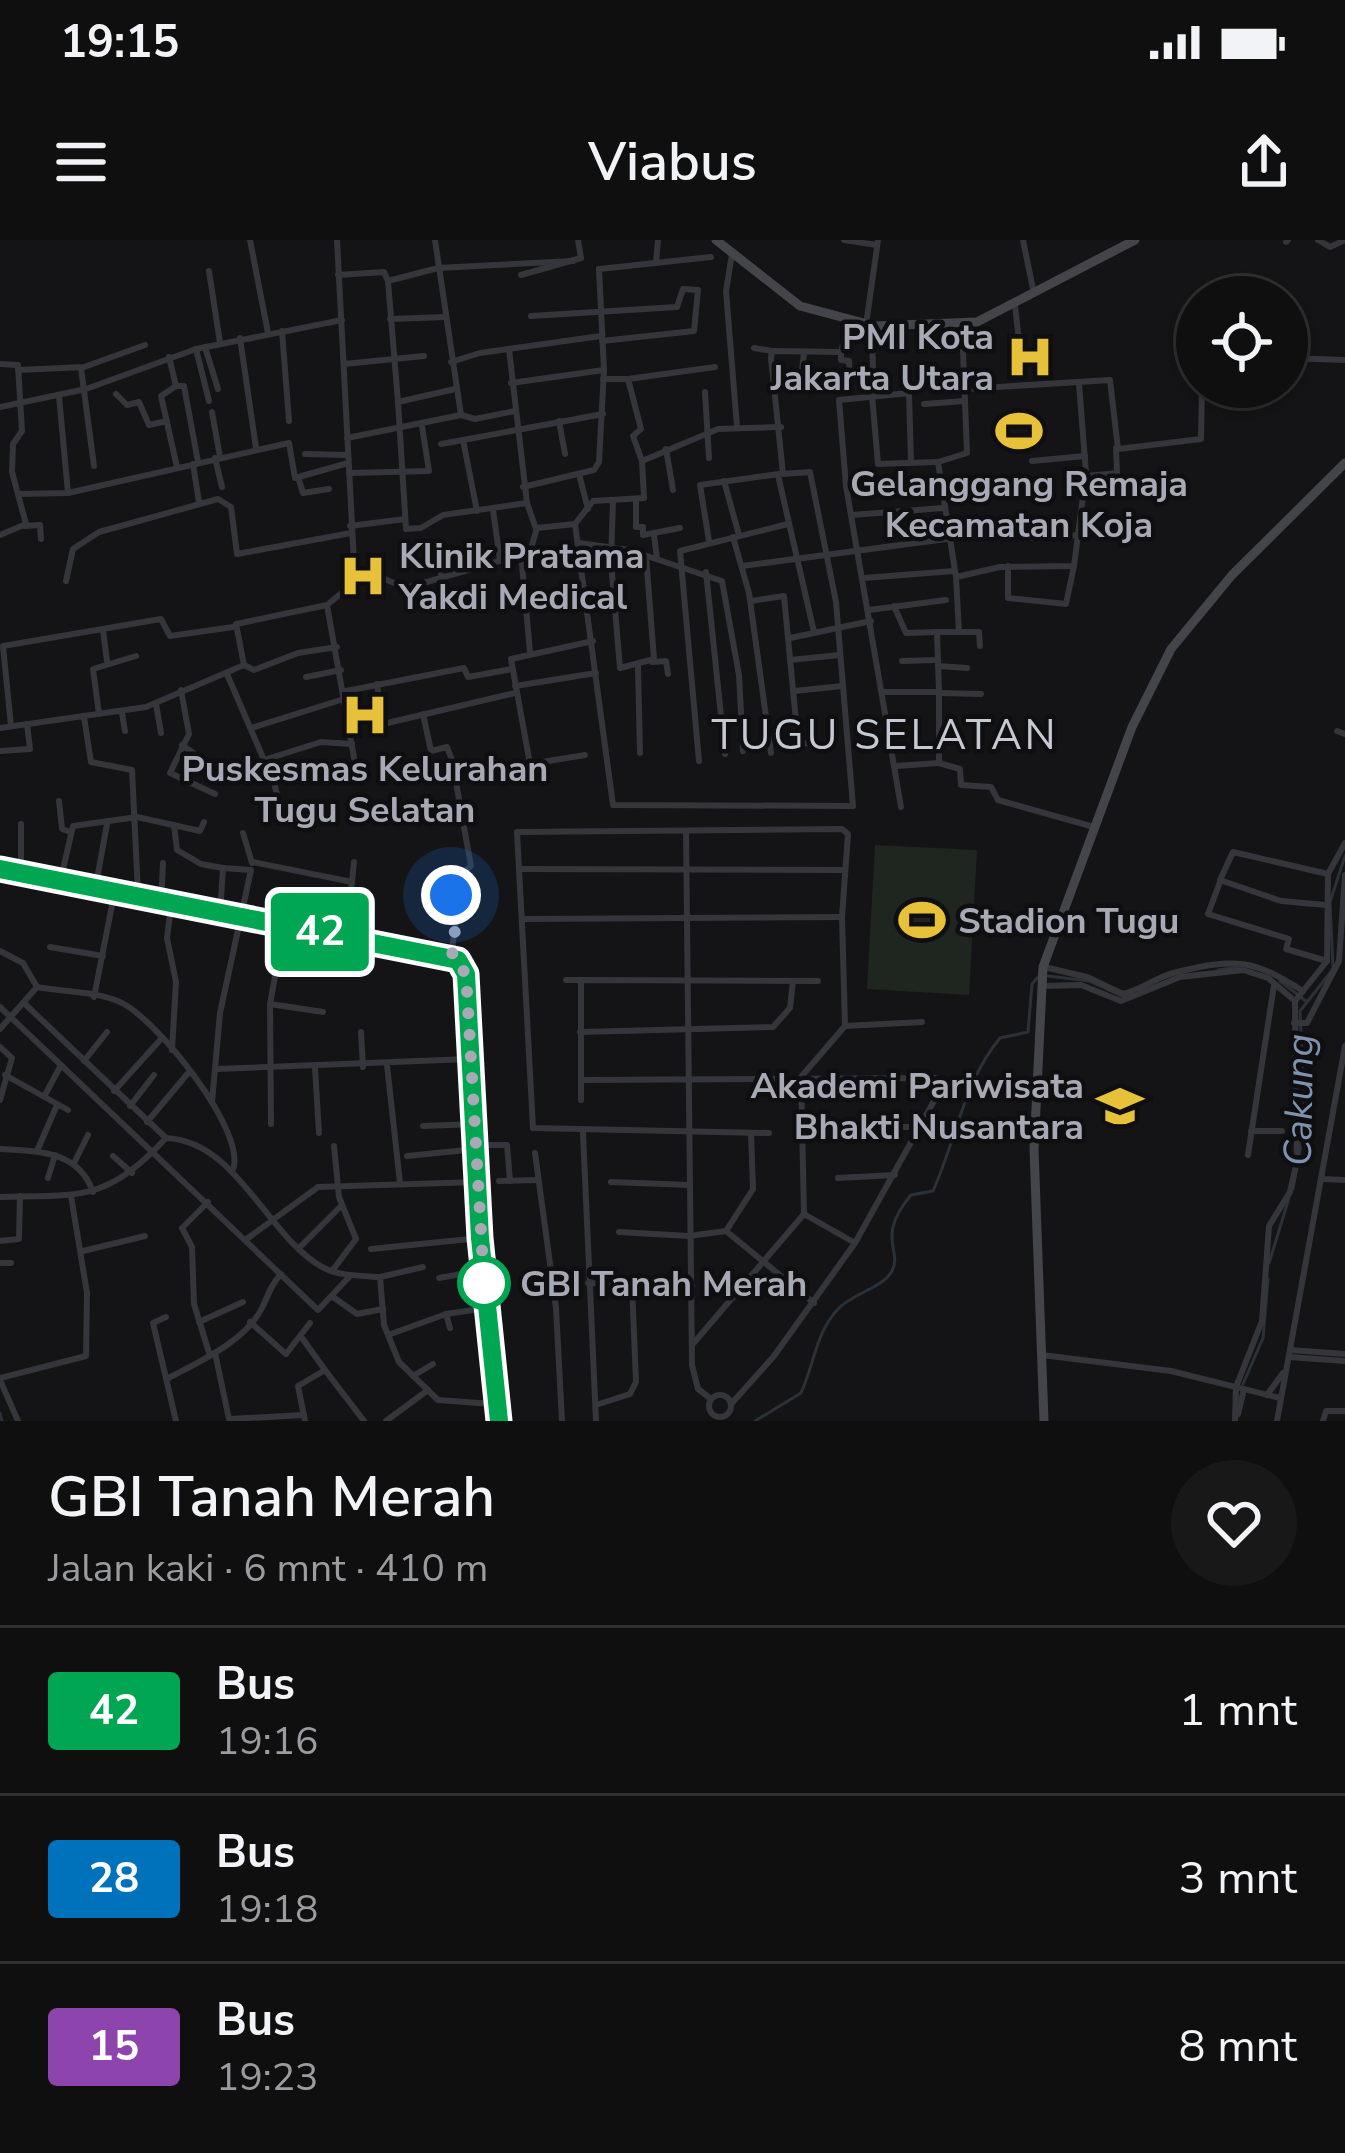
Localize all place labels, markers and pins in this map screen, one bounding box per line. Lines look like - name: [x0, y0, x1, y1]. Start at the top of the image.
- place label: PMI Kota Jakarta Utara: [770, 313, 994, 403]
- hospital icon: PMI Kota Jakarta Utara: [1005, 332, 1055, 382]
- sports icon: Gelanggang Remaja Kecamatan Koja: [994, 406, 1044, 456]
- place label: Gelanggang Remaja Kecamatan Koja: [850, 460, 1188, 550]
- place label: Klinik Pratama Yakdi Medical: [398, 532, 644, 622]
- hospital icon: Klinik Pratama Yakdi Medical: [338, 551, 388, 601]
- hospital icon: Puskesmas Kelurahan Tugu Selatan: [340, 690, 390, 740]
- place label: Puskesmas Kelurahan Tugu Selatan: [182, 745, 548, 835]
- sports icon: Stadion Tugu: [897, 895, 947, 945]
- place label: Stadion Tugu: [958, 897, 1179, 946]
- place label: Akademi Pariwisata Bhakti Nusantara: [751, 1062, 1084, 1152]
- school or university icon: Akademi Pariwisata Bhakti Nusantara: [1095, 1081, 1145, 1131]
- marker: GBI Tanah Merah: [459, 1258, 509, 1308]
- place label: GBI Tanah Merah: [520, 1260, 807, 1309]

